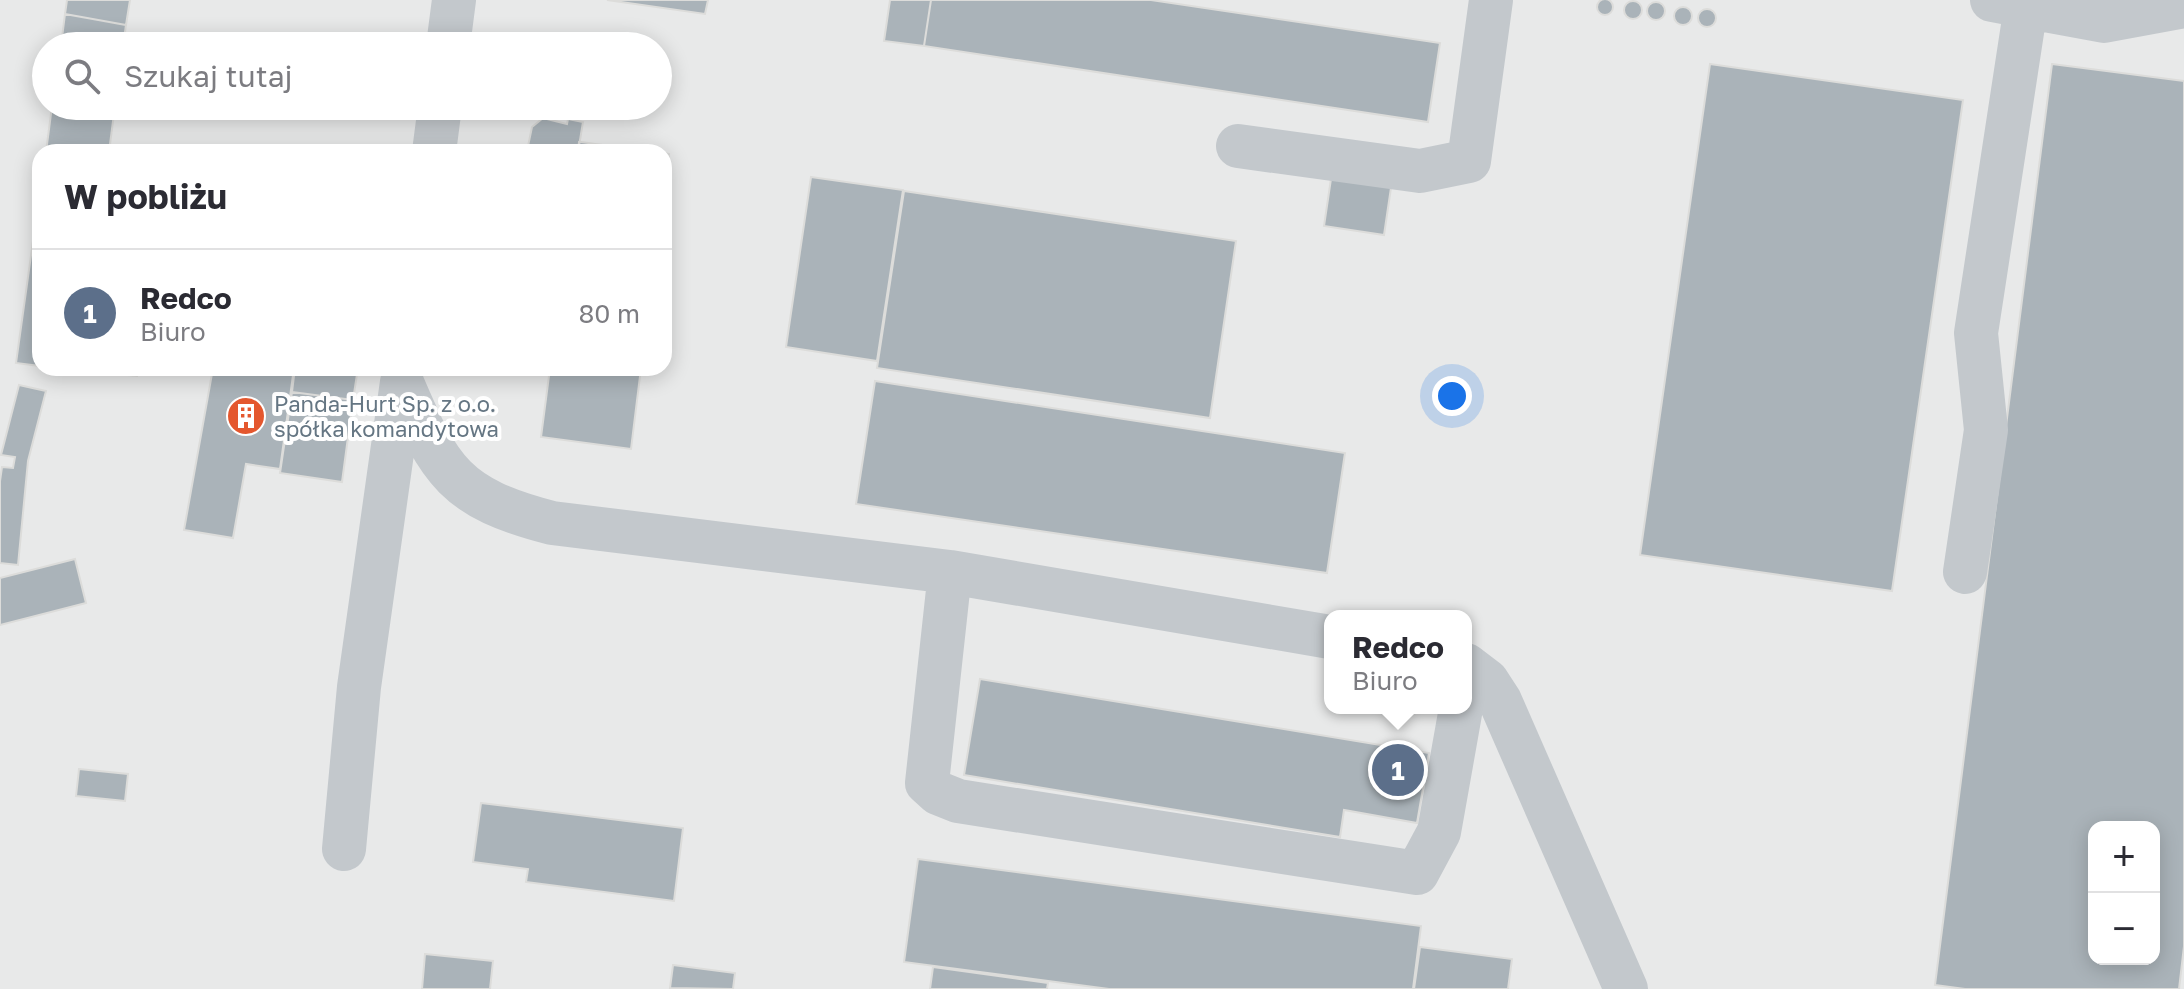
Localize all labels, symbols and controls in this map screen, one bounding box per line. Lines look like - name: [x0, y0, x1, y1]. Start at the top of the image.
- search box: [32, 32, 672, 120]
- icon: search: [60, 54, 104, 98]
- text: Szukaj tutaj: [124, 58, 293, 94]
- text: W pobliżu: [64, 176, 227, 216]
- text: Redco: [140, 280, 232, 316]
- text: 1: [83, 298, 97, 329]
- text: 80 m: [579, 298, 640, 329]
- text: Biuro: [140, 316, 206, 347]
- your location: [1432, 376, 1472, 416]
- place label: Panda-Hurt Sp. z o.o. spółka komandytowa: [274, 390, 499, 442]
- building icon: Panda-Hurt Sp. z o.o. spółka komandytowa: [225, 395, 267, 437]
- popup: [1324, 610, 1472, 714]
- text: Redco: [1352, 629, 1444, 665]
- text: Biuro: [1352, 665, 1418, 696]
- pin: 1: [1372, 740, 1424, 800]
- map controls: [2088, 821, 2160, 965]
- button: +: [2088, 821, 2160, 893]
- button: −: [2088, 893, 2160, 965]

